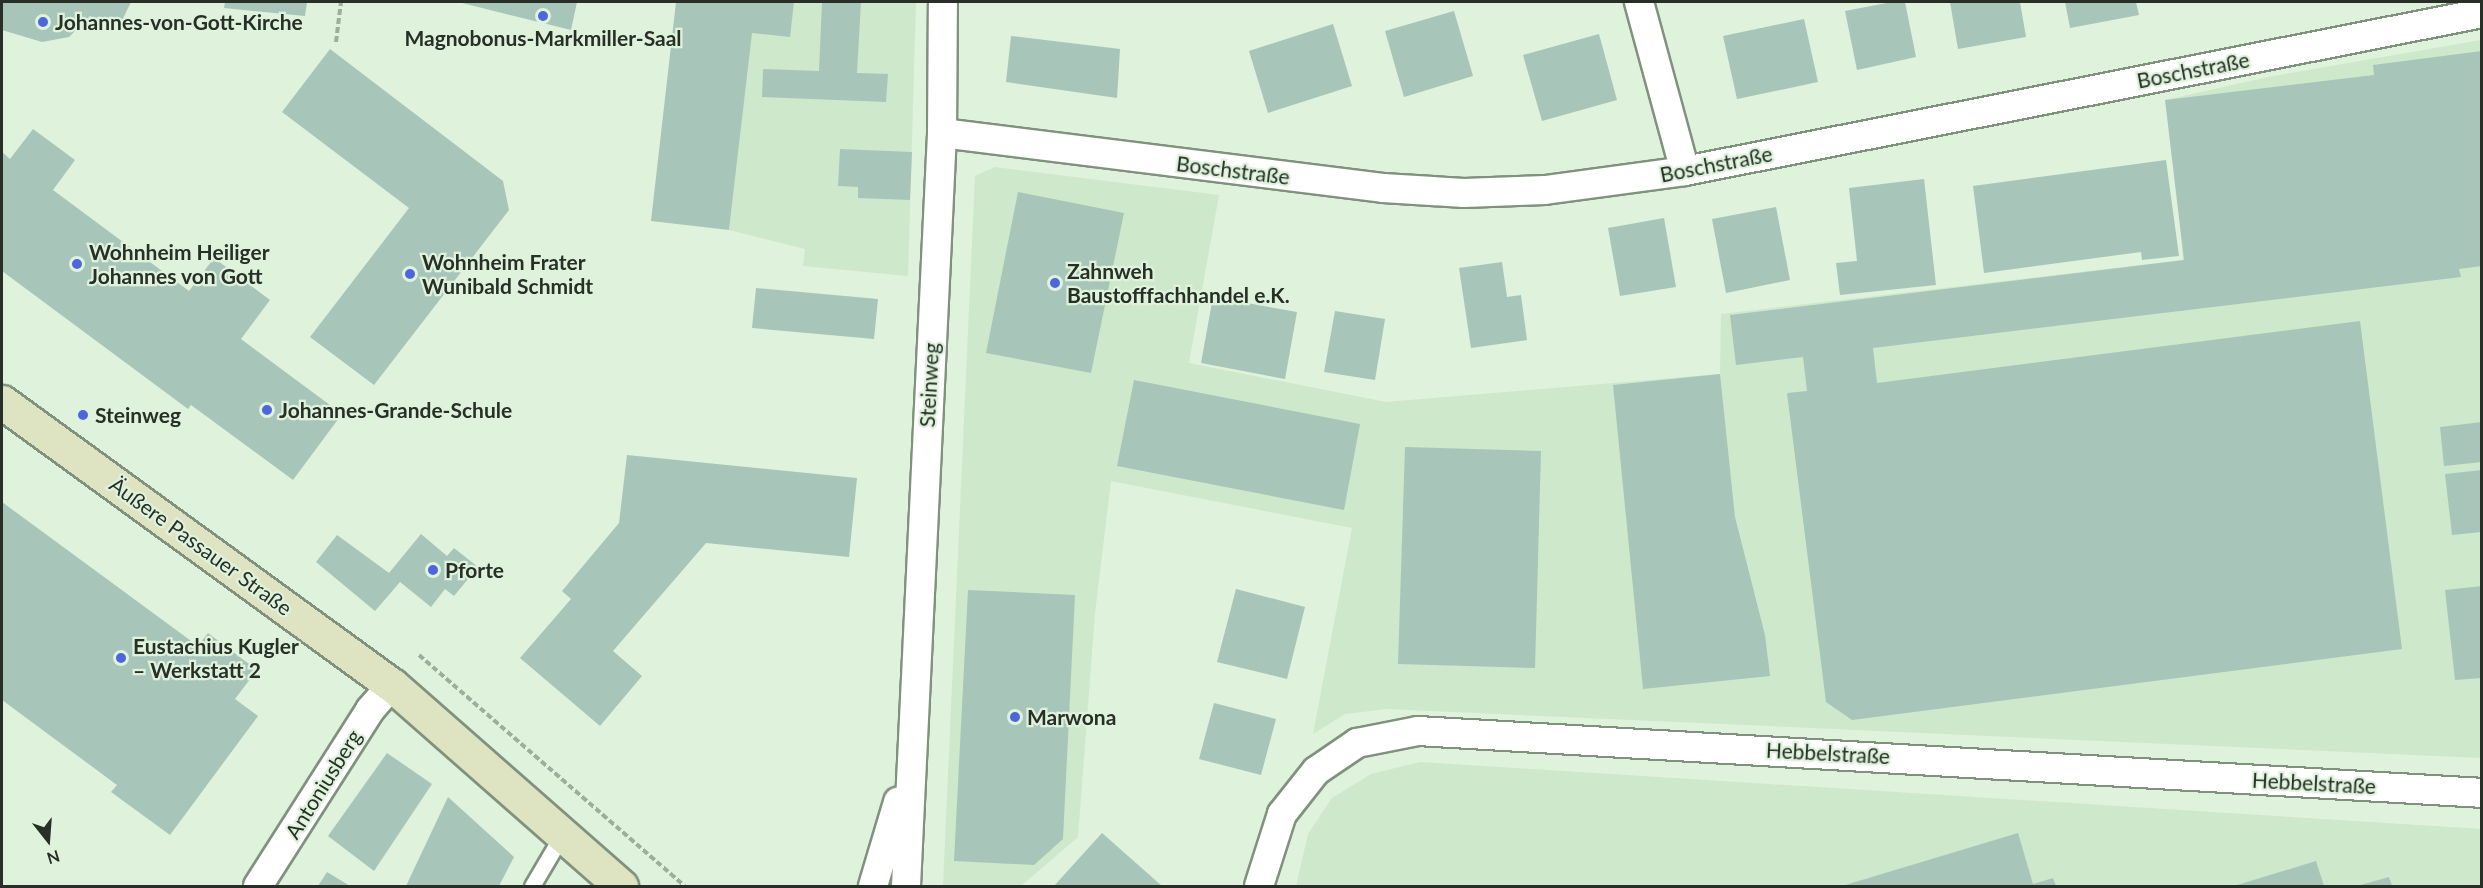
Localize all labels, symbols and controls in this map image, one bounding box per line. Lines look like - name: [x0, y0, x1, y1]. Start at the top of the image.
- place label: Johannes-von-Gott-Kirche: [55, 9, 303, 35]
- marker: Magnobonus-Markmiller-Saal: [536, 9, 550, 23]
- marker: Johannes-von-Gott-Kirche: [36, 15, 50, 29]
- place label: Magnobonus-Markmiller-Saal: [404, 25, 682, 51]
- street label: Boschstraße: [2135, 47, 2251, 93]
- street label: Boschstraße: [1658, 141, 1774, 187]
- street label: Boschstraße: [1175, 151, 1291, 189]
- place label: Wohnheim Heiliger Johannes von Gott: [89, 239, 270, 289]
- place label: Wohnheim Frater Wunibald Schmidt: [422, 249, 593, 299]
- marker: Wohnheim Heiliger Johannes von Gott: [70, 257, 84, 271]
- place label: Zahnweh Baustofffachhandel e.K.: [1067, 258, 1290, 308]
- marker: Wohnheim Frater Wunibald Schmidt: [403, 267, 417, 281]
- marker: Zahnweh Baustofffachhandel e.K.: [1048, 276, 1062, 290]
- street label: Steinweg: [914, 342, 944, 428]
- place label: Johannes-Grande-Schule: [279, 397, 512, 423]
- place label: Steinweg: [95, 402, 181, 428]
- marker: Johannes-Grande-Schule: [260, 403, 274, 417]
- marker: Steinweg: [76, 408, 90, 422]
- street label: Äußere Passauer Straße: [105, 471, 297, 621]
- place label: Pforte: [445, 557, 504, 583]
- marker: Pforte: [426, 563, 440, 577]
- place label: Eustachius Kugler – Werkstatt 2: [133, 633, 299, 683]
- marker: Eustachius Kugler – Werkstatt 2: [114, 651, 128, 665]
- place label: Marwona: [1027, 704, 1116, 730]
- marker: Marwona: [1008, 710, 1022, 724]
- street label: Antoniusberg: [279, 725, 367, 843]
- street label: Hebbelstraße: [1765, 737, 1891, 769]
- street label: Hebbelstraße: [2251, 767, 2377, 799]
- north arrow: [18, 810, 78, 870]
- text: N: [45, 847, 62, 869]

